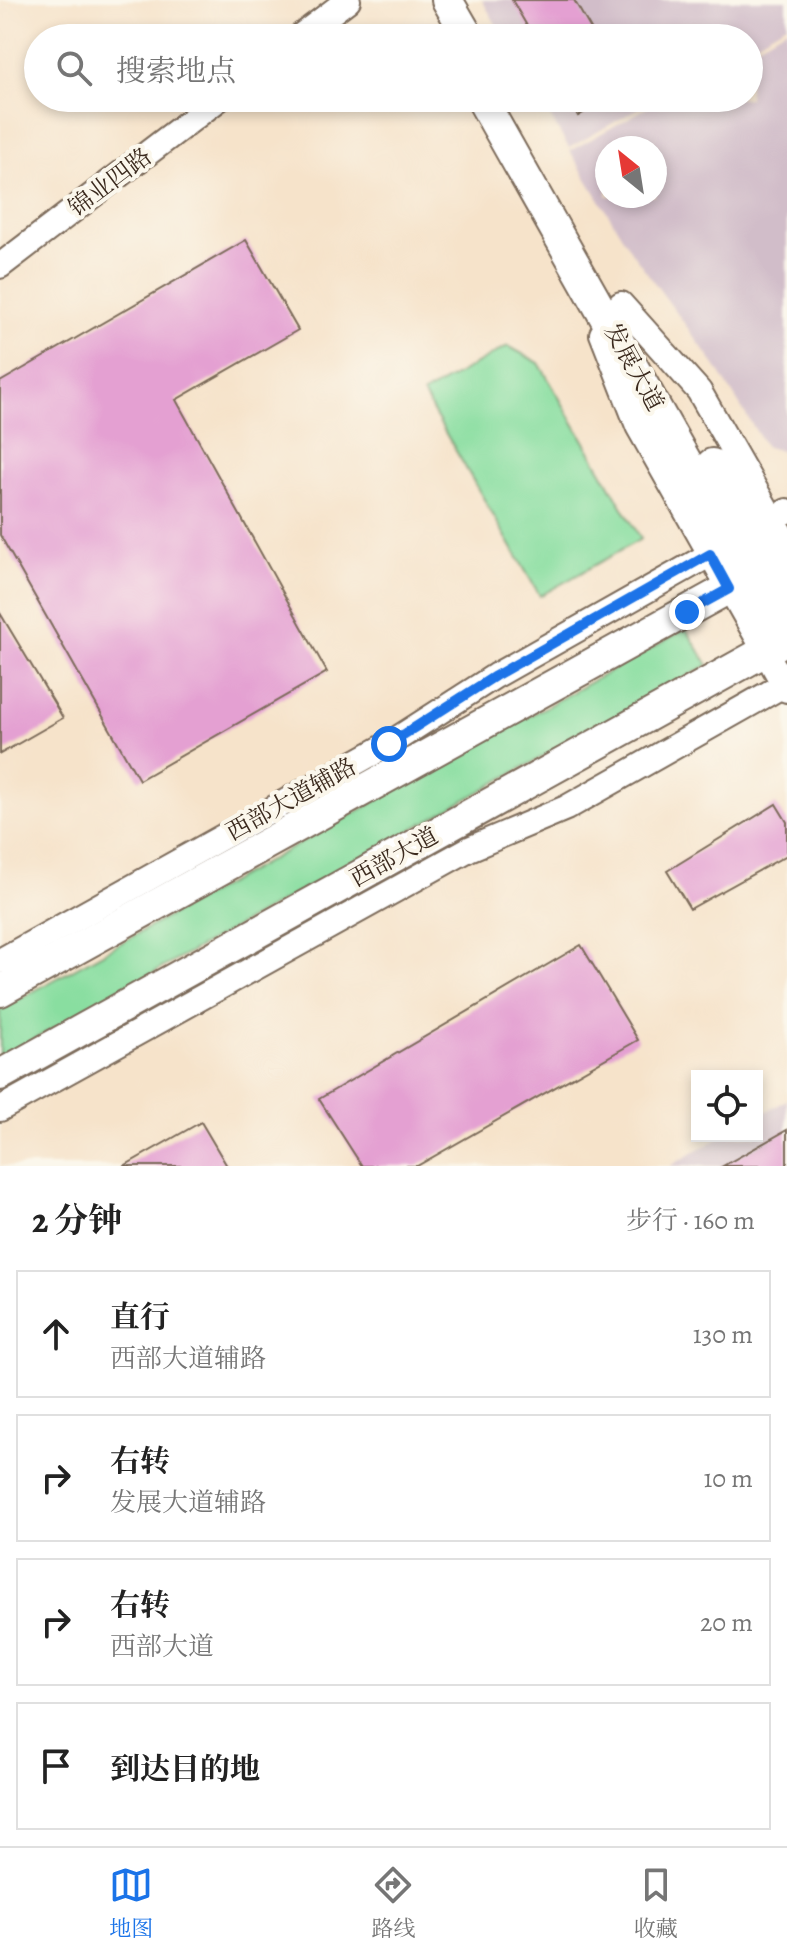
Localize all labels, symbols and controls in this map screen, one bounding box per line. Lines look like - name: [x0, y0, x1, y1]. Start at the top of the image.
- search box: [24, 24, 763, 112]
- icon: search: [52, 46, 96, 90]
- text: 搜索地点: [116, 51, 236, 91]
- north arrow: [595, 136, 667, 208]
- street label: 锦业四路: [62, 140, 158, 224]
- street label: 发展大道: [597, 317, 671, 417]
- route end: [669, 594, 705, 630]
- route start: [371, 726, 407, 762]
- street label: 西部大道辅路: [220, 750, 362, 848]
- street label: 西部大道: [344, 820, 444, 894]
- map controls: [691, 1070, 763, 1142]
- button: locate: [691, 1070, 763, 1142]
- text: 2 分钟: [32, 1197, 122, 1244]
- text: 步行 · 160 m: [626, 1203, 755, 1238]
- text: 直行: [110, 1297, 170, 1337]
- icon: ahead: [34, 1312, 78, 1356]
- text: 130 m: [693, 1317, 753, 1352]
- text: 西部大道辅路: [110, 1341, 266, 1376]
- text: 右转: [110, 1441, 170, 1481]
- icon: right: [34, 1456, 78, 1500]
- text: 10 m: [703, 1461, 753, 1496]
- text: 发展大道辅路: [110, 1485, 266, 1520]
- text: 右转: [110, 1585, 170, 1625]
- icon: right: [34, 1600, 78, 1644]
- text: 20 m: [700, 1605, 753, 1640]
- text: 西部大道: [110, 1629, 214, 1664]
- icon: arrive: [34, 1744, 78, 1788]
- text: 到达目的地: [110, 1749, 260, 1789]
- tab: 地图: [109, 1863, 153, 1944]
- tab: 路线: [371, 1863, 416, 1944]
- tab: 收藏: [634, 1863, 678, 1944]

